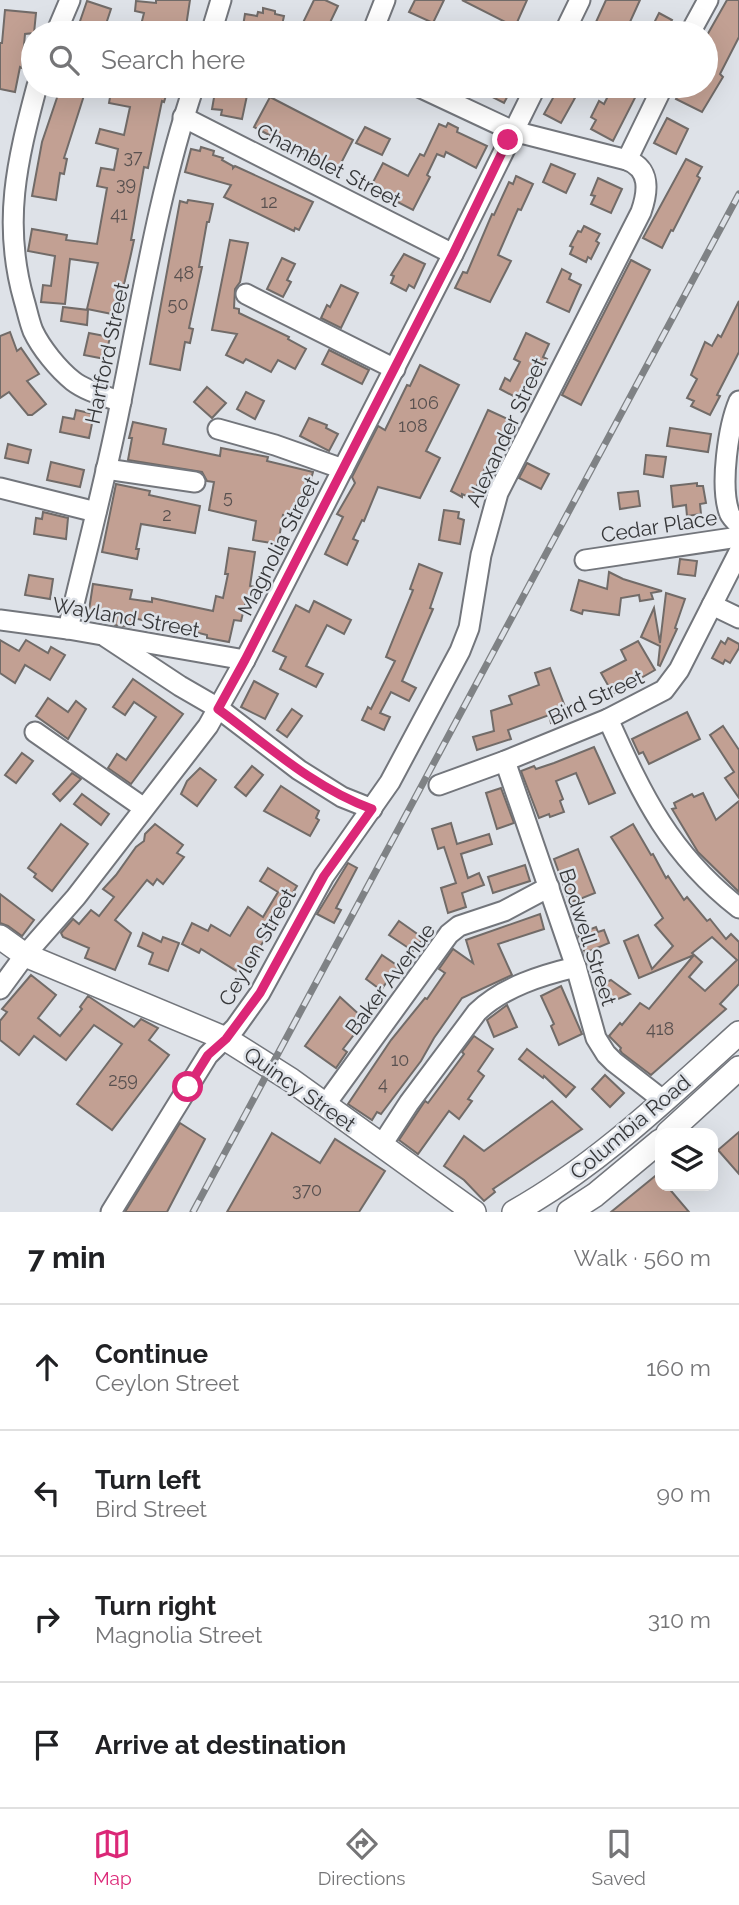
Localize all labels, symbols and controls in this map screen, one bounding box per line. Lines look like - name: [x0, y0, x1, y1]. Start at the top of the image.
- search box: [21, 21, 718, 98]
- icon: search: [45, 41, 83, 79]
- text: Search here: [101, 45, 245, 75]
- street label: Chamblet Street: [253, 118, 405, 212]
- route end: [492, 124, 523, 155]
- house number: 37: [123, 146, 143, 167]
- house number: 39: [116, 173, 136, 194]
- house number: 12: [260, 191, 278, 212]
- house number: 41: [110, 203, 128, 224]
- house number: 48: [174, 262, 194, 283]
- street label: Hartford Street: [80, 280, 134, 426]
- house number: 50: [168, 293, 188, 314]
- street label: Alexander Street: [460, 353, 552, 511]
- house number: 106: [409, 392, 439, 413]
- house number: 108: [398, 415, 428, 436]
- street label: Magnolia Street: [232, 472, 324, 620]
- house number: 5: [223, 486, 233, 507]
- house number: 2: [162, 504, 172, 525]
- street label: Cedar Place: [599, 504, 719, 548]
- street label: Wayland Street: [50, 592, 202, 642]
- street label: Bird Street: [544, 664, 648, 730]
- street label: Bodwell Street: [554, 865, 622, 1009]
- street label: Ceylon Street: [213, 884, 301, 1010]
- street label: Baker Avenue: [340, 918, 440, 1040]
- house number: 418: [646, 1018, 674, 1039]
- street label: Quincy Street: [239, 1041, 361, 1137]
- house number: 10: [391, 1049, 409, 1070]
- house number: 259: [108, 1069, 138, 1090]
- street label: Columbia Road: [565, 1070, 695, 1184]
- route start: [172, 1071, 203, 1102]
- house number: 4: [378, 1073, 388, 1094]
- map controls: [655, 1128, 718, 1191]
- button: layers: [655, 1128, 718, 1191]
- house number: 370: [292, 1179, 322, 1200]
- text: 7 min: [28, 1240, 106, 1275]
- text: Walk · 560 m: [574, 1244, 711, 1271]
- text: Continue: [95, 1339, 208, 1369]
- icon: ahead: [28, 1348, 66, 1386]
- text: 160 m: [646, 1354, 711, 1381]
- text: Ceylon Street: [95, 1369, 239, 1396]
- text: Turn left: [95, 1465, 201, 1495]
- icon: left: [28, 1474, 66, 1512]
- text: 90 m: [656, 1480, 711, 1507]
- text: Bird Street: [95, 1495, 207, 1522]
- text: Turn right: [95, 1591, 216, 1621]
- icon: right: [28, 1600, 66, 1638]
- text: 310 m: [648, 1606, 711, 1633]
- text: Magnolia Street: [95, 1621, 262, 1648]
- icon: arrive: [28, 1726, 66, 1764]
- text: Arrive at destination: [95, 1730, 346, 1760]
- tab: Map: [93, 1825, 132, 1889]
- tab: Directions: [318, 1825, 406, 1889]
- tab: Saved: [592, 1825, 646, 1889]

